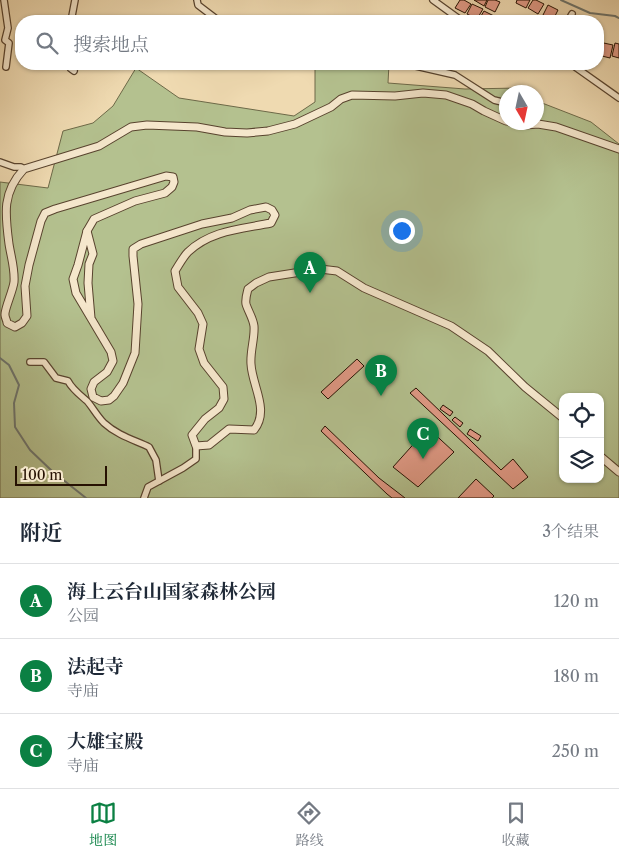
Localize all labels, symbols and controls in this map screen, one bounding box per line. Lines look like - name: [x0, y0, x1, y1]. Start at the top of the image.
- search box: [15, 15, 604, 70]
- icon: search: [33, 29, 61, 57]
- text: 搜索地点: [73, 33, 149, 56]
- north arrow: [499, 85, 544, 130]
- your location: [389, 218, 415, 244]
- pin: A: [294, 252, 326, 293]
- pin: B: [365, 355, 397, 396]
- map controls: [559, 393, 604, 483]
- button: locate: [559, 393, 604, 438]
- pin: C: [407, 418, 439, 459]
- button: layers: [559, 438, 604, 483]
- scale bar: [15, 463, 108, 486]
- text: 100 m: [22, 466, 62, 484]
- text: 附近: [20, 520, 62, 545]
- text: 3个结果: [542, 521, 599, 541]
- text: 海上云台山国家森林公园: [67, 580, 276, 603]
- text: A: [30, 591, 42, 611]
- text: 120 m: [554, 591, 599, 611]
- text: 公园: [67, 605, 99, 625]
- text: 法起寺: [67, 655, 124, 678]
- text: B: [30, 666, 42, 686]
- text: 180 m: [553, 666, 599, 686]
- text: 寺庙: [67, 680, 99, 700]
- text: 大雄宝殿: [67, 730, 143, 753]
- text: C: [30, 741, 42, 761]
- text: 250 m: [552, 741, 599, 761]
- text: 寺庙: [67, 755, 99, 775]
- tab: 地图: [89, 799, 117, 849]
- tab: 路线: [295, 799, 323, 849]
- tab: 收藏: [502, 799, 530, 849]

